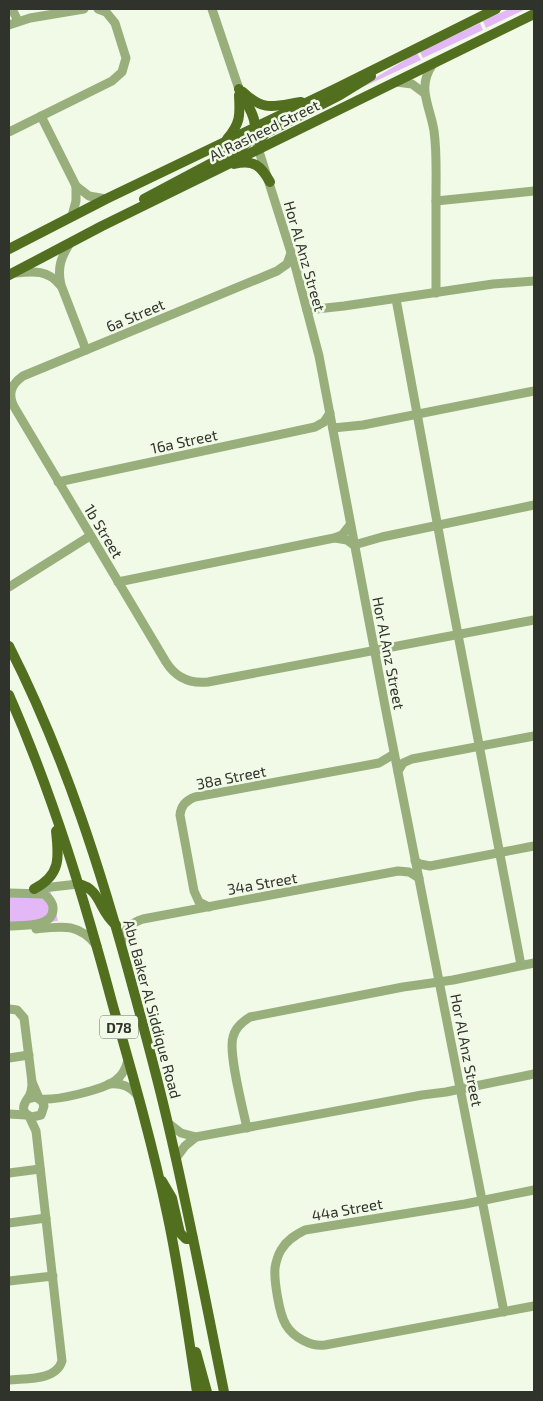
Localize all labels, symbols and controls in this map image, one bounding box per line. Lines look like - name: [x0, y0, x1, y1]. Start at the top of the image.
- street label: Al Rasheed Street: [206, 95, 322, 164]
- street label: Hor Al Anz Street: [281, 199, 329, 314]
- street label: 6a Street: [103, 295, 167, 335]
- street label: 16a Street: [149, 425, 219, 457]
- street label: 1b Street: [81, 501, 127, 561]
- street label: Hor Al Anz Street: [369, 595, 409, 711]
- street label: 38a Street: [195, 761, 268, 793]
- street label: 34a Street: [226, 868, 299, 898]
- street label: Abu Baker Al Siddique Road: [120, 918, 186, 1100]
- street label: Hor Al Anz Street: [447, 992, 487, 1108]
- road number: D78: [100, 1016, 138, 1038]
- street label: 44a Street: [310, 1194, 384, 1224]

